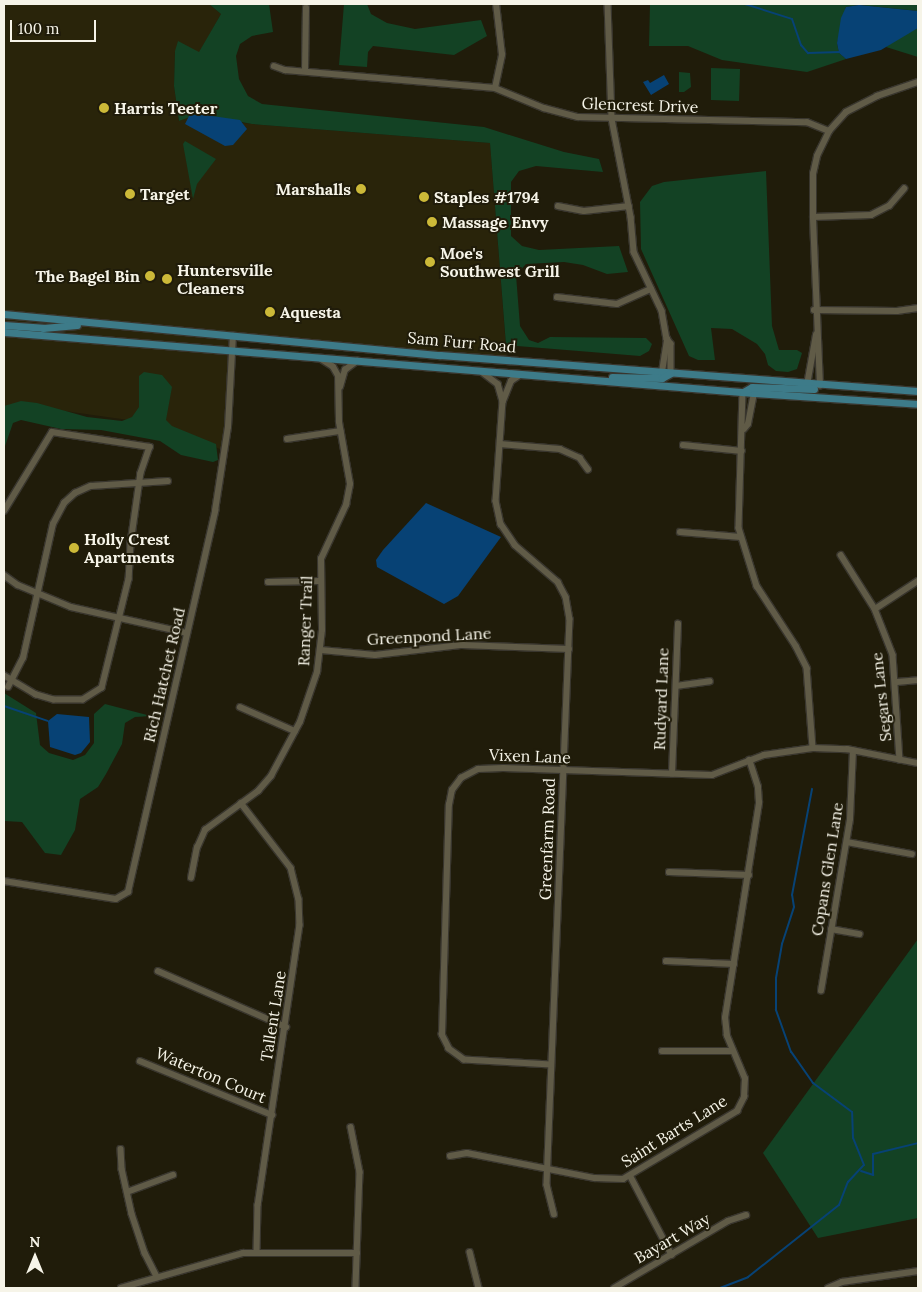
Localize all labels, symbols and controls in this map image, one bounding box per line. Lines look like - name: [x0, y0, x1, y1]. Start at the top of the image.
- scale bar: [12, 10, 99, 42]
- text: 100 m: [18, 19, 59, 38]
- street label: Glencrest Drive: [581, 93, 699, 117]
- place label: Harris Teeter: [114, 98, 217, 118]
- marker: Harris Teeter: [98, 102, 110, 114]
- place label: Marshalls: [276, 179, 351, 199]
- marker: Marshalls: [355, 183, 367, 195]
- place label: Target: [140, 184, 190, 204]
- place label: Staples #1794: [434, 187, 539, 207]
- marker: Target: [124, 188, 136, 200]
- marker: Staples #1794: [418, 191, 430, 203]
- place label: Massage Envy: [442, 212, 549, 232]
- marker: Massage Envy: [426, 216, 438, 228]
- place label: Moe's Southwest Grill: [440, 243, 560, 281]
- marker: Moe's Southwest Grill: [424, 256, 436, 268]
- place label: Huntersville Cleaners: [177, 260, 273, 298]
- place label: The Bagel Bin: [35, 266, 140, 286]
- marker: The Bagel Bin: [144, 270, 156, 282]
- marker: Huntersville Cleaners: [161, 273, 173, 285]
- place label: Aquesta: [280, 302, 341, 322]
- marker: Aquesta: [264, 306, 276, 318]
- street label: Sam Furr Road: [407, 328, 517, 356]
- place label: Holly Crest Apartments: [84, 529, 175, 567]
- marker: Holly Crest Apartments: [68, 542, 80, 554]
- street label: Ranger Trail: [294, 575, 316, 667]
- street label: Rich Hatchet Road: [139, 606, 189, 744]
- street label: Greenpond Lane: [366, 623, 492, 649]
- street label: Rudyard Lane: [650, 647, 672, 751]
- street label: Segars Lane: [867, 651, 895, 743]
- street label: Vixen Lane: [489, 745, 571, 767]
- street label: Greenfarm Road: [535, 778, 559, 900]
- street label: Copans Glen Lane: [807, 801, 847, 937]
- street label: Tallent Lane: [256, 969, 290, 1063]
- street label: Waterton Court: [153, 1043, 269, 1107]
- street label: Saint Barts Lane: [618, 1091, 730, 1171]
- street label: Bayart Way: [631, 1209, 713, 1267]
- north arrow: [10, 1232, 60, 1282]
- text: N: [30, 1233, 40, 1251]

